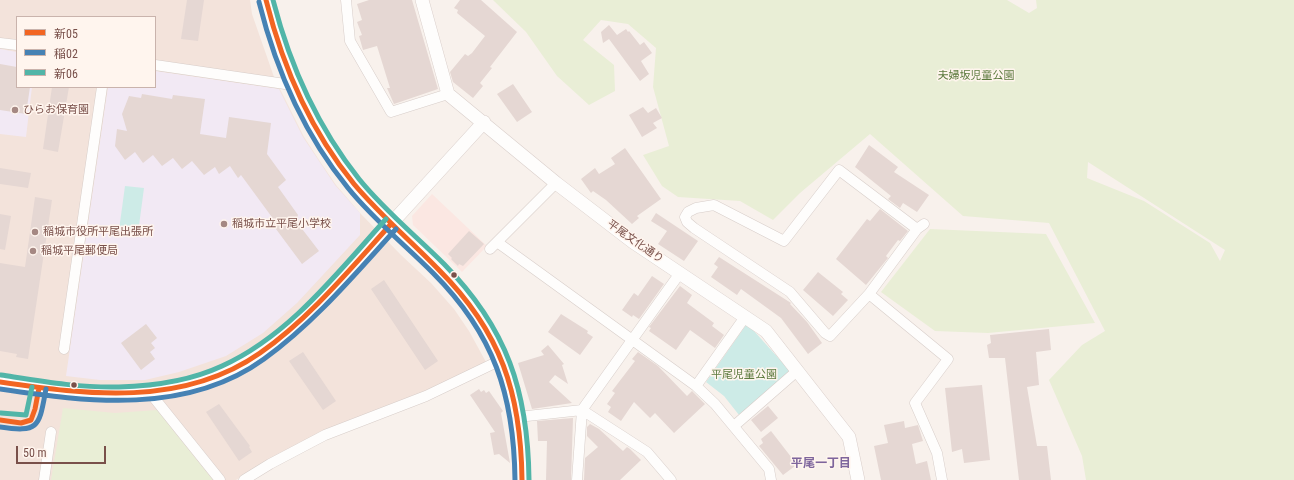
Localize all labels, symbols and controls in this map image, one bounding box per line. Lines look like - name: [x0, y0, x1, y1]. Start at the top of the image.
- legend: [16, 16, 156, 88]
- text: 新05: [54, 27, 78, 41]
- text: 稲02: [54, 47, 78, 61]
- text: 新06: [54, 67, 78, 81]
- park label: 夫婦坂児童公園: [938, 69, 1014, 83]
- place label: ひらお保育園: [23, 103, 89, 117]
- marker: ひらお保育園: [10, 105, 20, 115]
- place label: 稲城市立平尾小学校: [232, 217, 331, 231]
- street label: 平尾文化通り: [604, 218, 666, 266]
- marker: 稲城市立平尾小学校: [219, 219, 229, 229]
- place label: 稲城市役所平尾出張所: [43, 225, 153, 239]
- marker: 稲城市役所平尾出張所: [30, 227, 40, 237]
- place label: 稲城平尾郵便局: [41, 244, 118, 258]
- marker: 稲城平尾郵便局: [28, 246, 38, 256]
- unlabelled marker: [449, 270, 459, 280]
- park label: 平尾児童公園: [711, 368, 777, 382]
- unlabelled marker: [69, 380, 79, 390]
- scale bar: [18, 438, 108, 464]
- text: 50 m: [23, 446, 47, 460]
- district label: 平尾一丁目: [791, 457, 851, 471]

